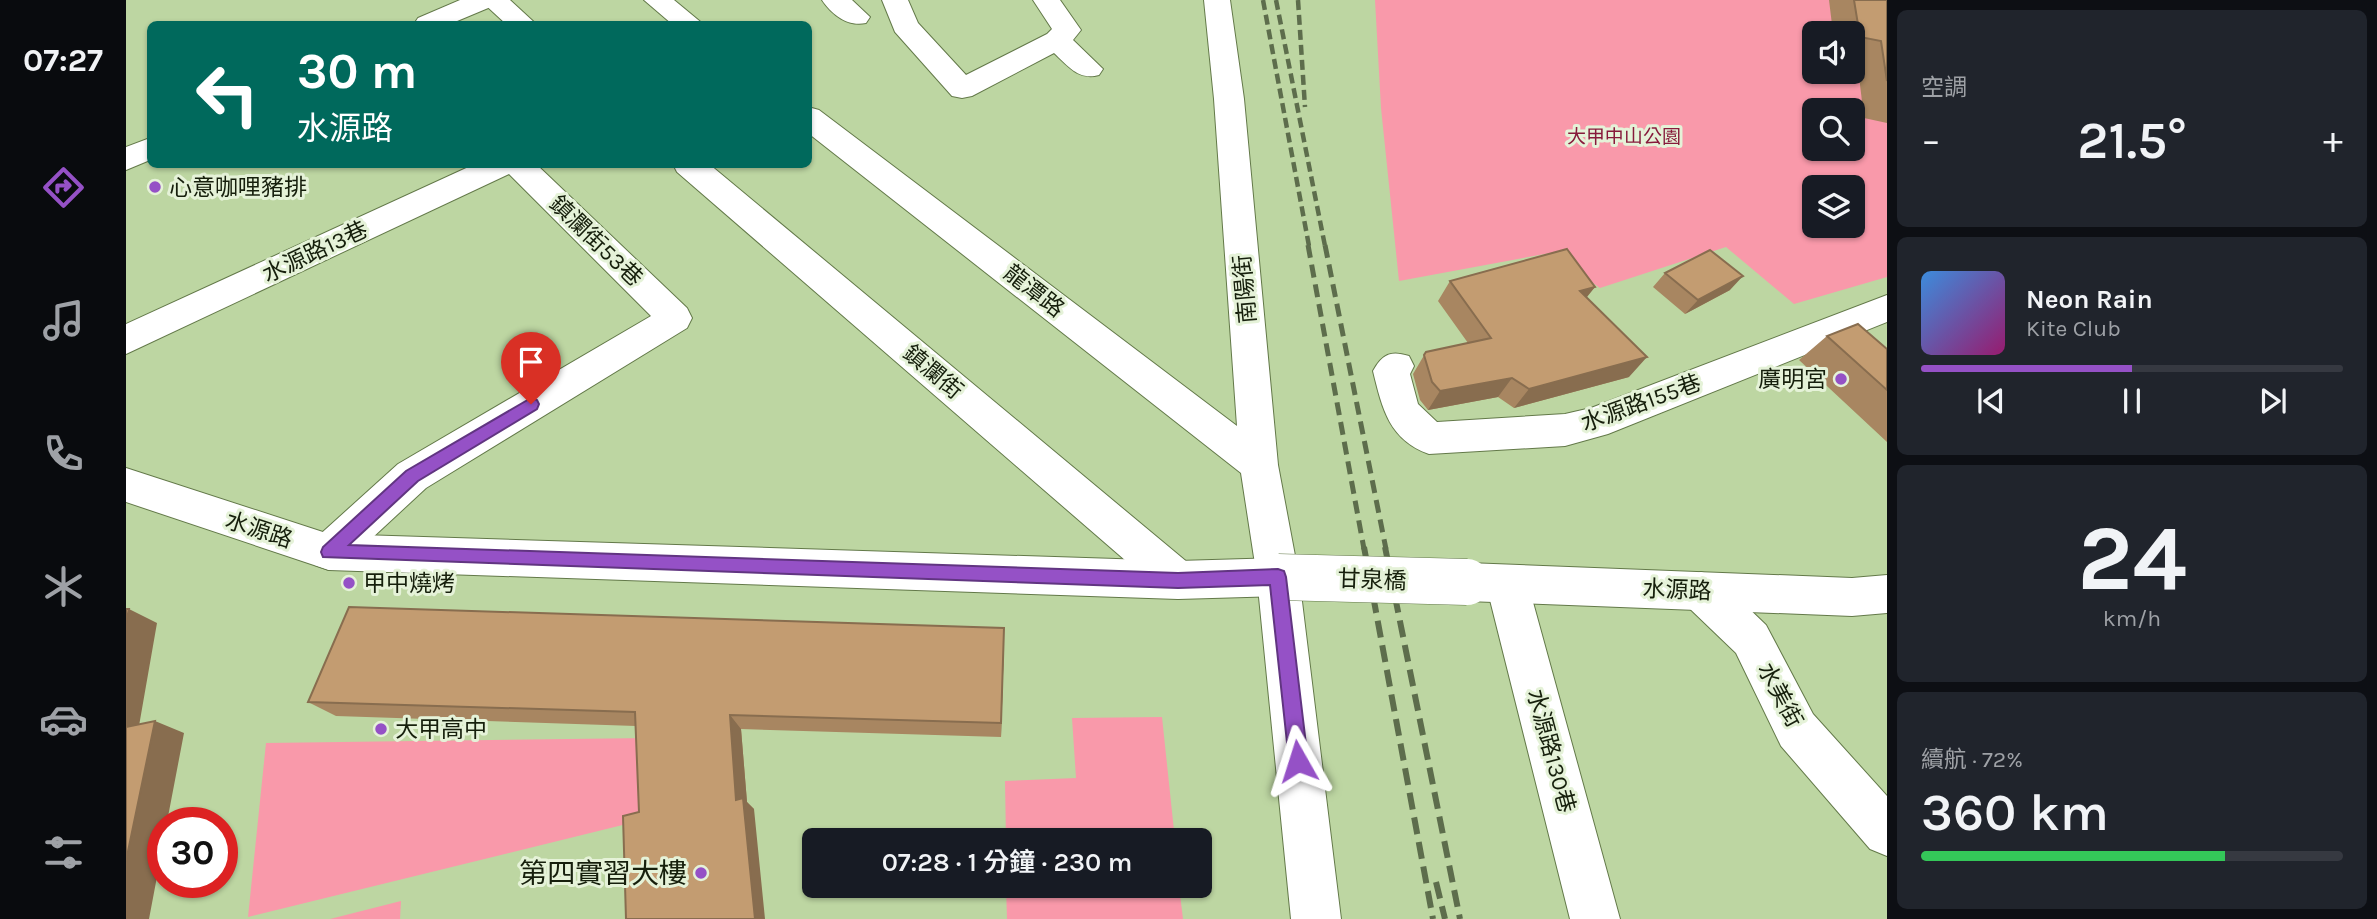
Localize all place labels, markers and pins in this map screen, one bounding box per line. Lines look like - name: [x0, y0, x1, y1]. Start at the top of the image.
- place label: 心意咖哩豬排: [169, 174, 307, 201]
- marker: 心意咖哩豬排: [147, 179, 163, 195]
- pin: [501, 332, 561, 404]
- place label: 廣明宮: [1758, 366, 1827, 393]
- marker: 廣明宮: [1833, 371, 1849, 387]
- place label: 甲中燒烤: [363, 570, 455, 597]
- marker: 甲中燒烤: [341, 575, 357, 591]
- place label: 大甲高中: [395, 716, 487, 743]
- marker: 大甲高中: [373, 721, 389, 737]
- place label: 第四實習大樓: [519, 857, 687, 890]
- marker: 第四實習大樓: [693, 865, 709, 881]

